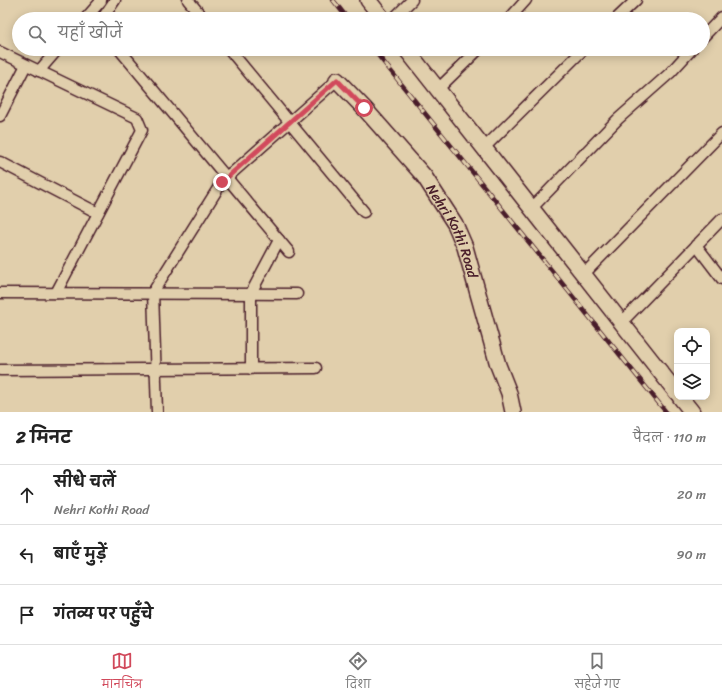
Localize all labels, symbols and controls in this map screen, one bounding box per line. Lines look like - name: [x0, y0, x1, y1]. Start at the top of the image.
- search box: [12, 12, 710, 56]
- text: यहाँ खोजें: [58, 20, 123, 46]
- icon: search: [26, 23, 48, 45]
- route start: [355, 99, 373, 117]
- route end: [213, 173, 231, 191]
- street label: Nehri Kothi Road: [419, 179, 485, 282]
- map controls: [674, 328, 710, 400]
- button: locate: [674, 328, 710, 364]
- button: layers: [674, 364, 710, 400]
- text: 2 मिनट: [16, 422, 72, 452]
- text: पैदल · 110 m: [633, 426, 706, 449]
- text: सीधे चलें: [54, 469, 115, 495]
- text: 20 m: [677, 483, 706, 506]
- icon: ahead: [16, 484, 38, 506]
- text: Nehri Kothi Road: [54, 498, 149, 521]
- text: बाएँ मुड़ें: [54, 541, 107, 567]
- text: 90 m: [676, 543, 706, 566]
- icon: left: [16, 544, 38, 566]
- text: गंतव्य पर पहुँचे: [54, 601, 153, 627]
- icon: arrive: [16, 604, 38, 626]
- tab: मानचित्र: [102, 650, 142, 696]
- tab: दिशा: [346, 650, 371, 696]
- tab: सहेजे गए: [574, 650, 620, 696]

